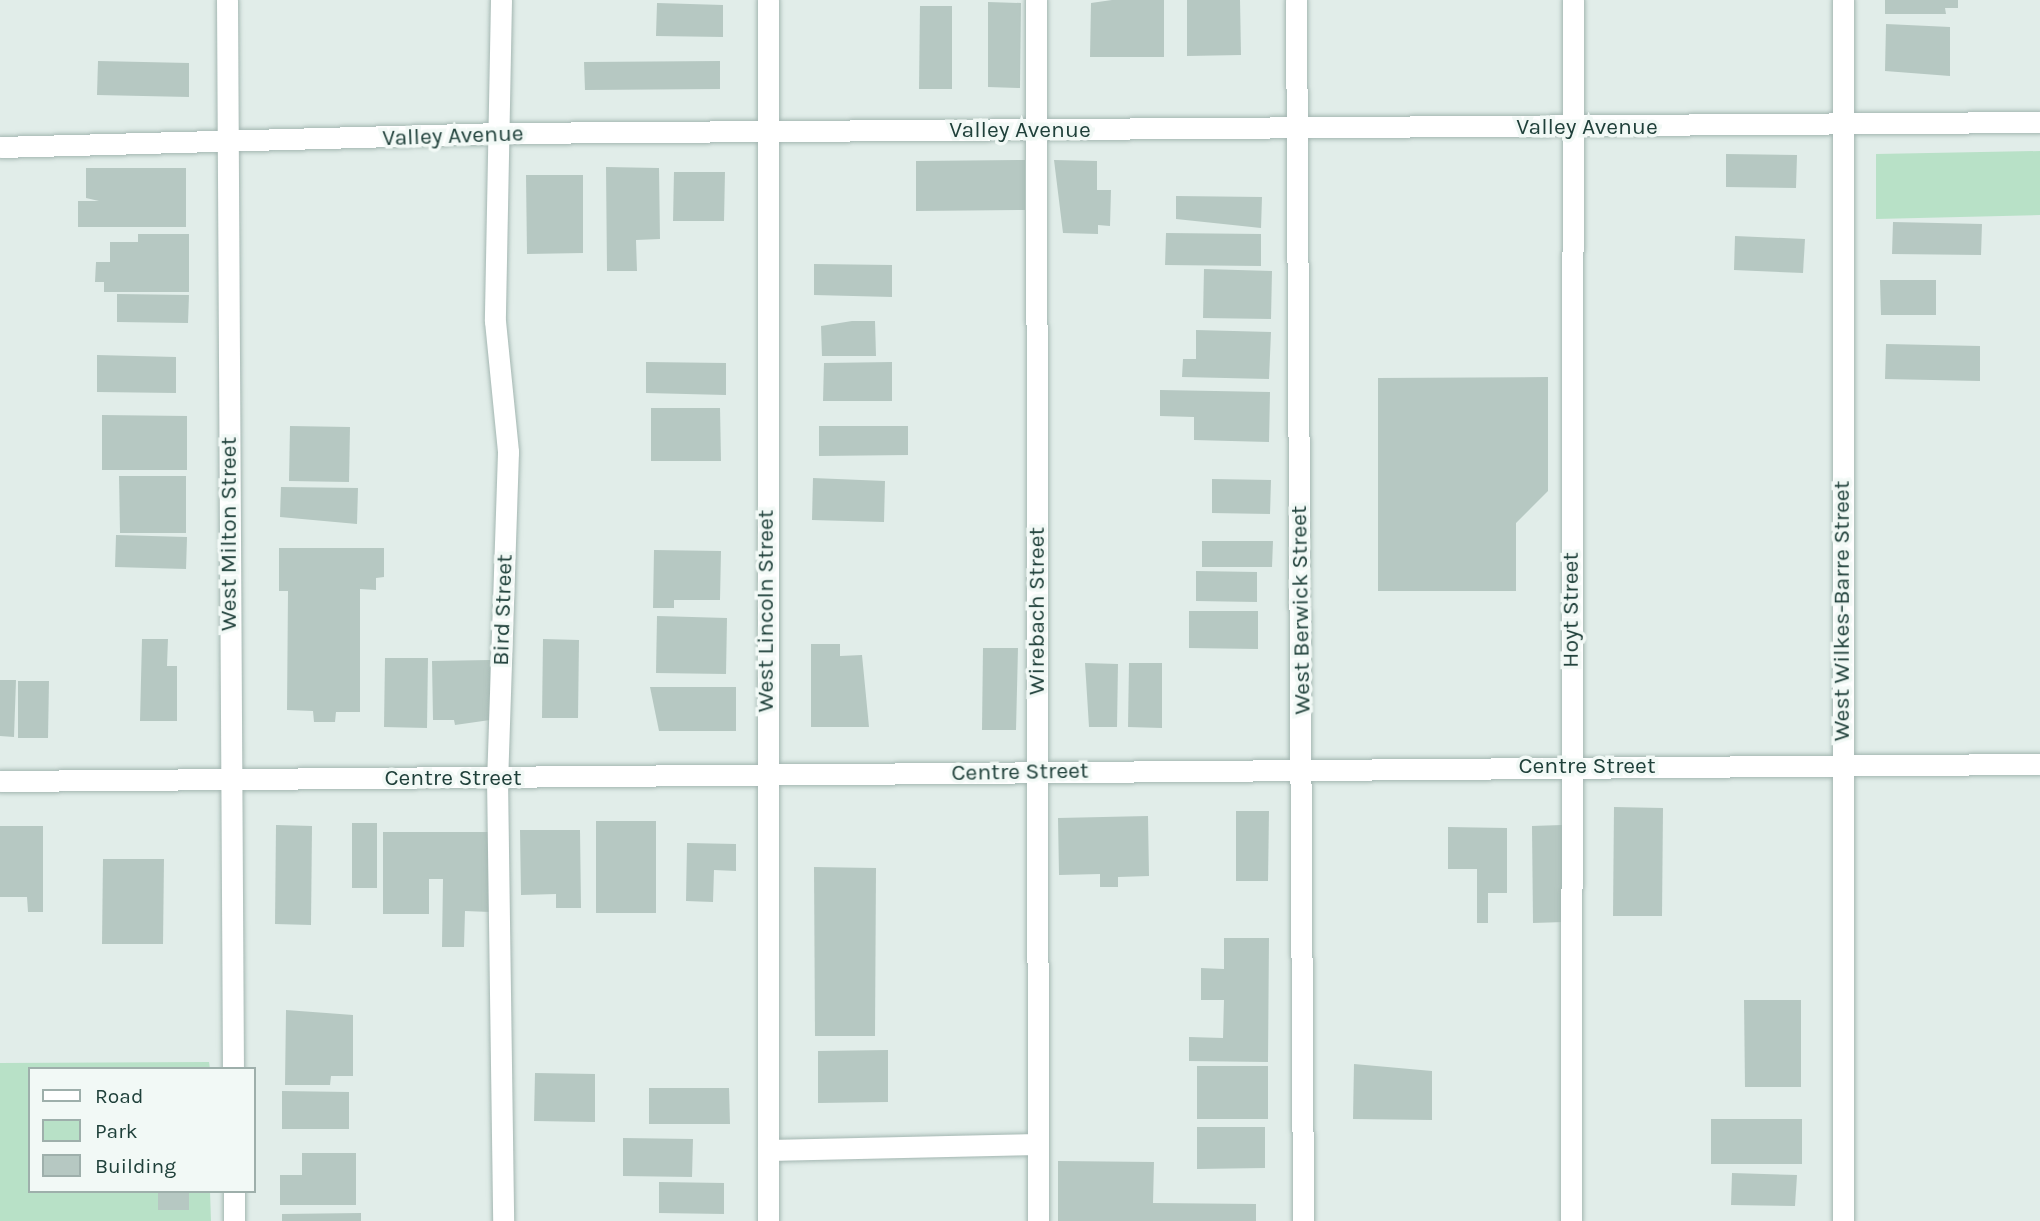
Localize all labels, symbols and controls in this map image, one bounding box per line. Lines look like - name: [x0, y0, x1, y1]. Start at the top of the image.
- street label: Valley Avenue: [1516, 113, 1658, 141]
- street label: Valley Avenue: [949, 116, 1091, 144]
- street label: Valley Avenue: [382, 120, 524, 152]
- street label: West Milton Street: [215, 437, 243, 631]
- street label: West Wilkes-Barre Street: [1828, 481, 1856, 741]
- street label: West Berwick Street: [1285, 505, 1317, 715]
- street label: West Lincoln Street: [752, 510, 780, 712]
- street label: Wirebach Street: [1023, 527, 1051, 695]
- street label: Hoyt Street: [1557, 552, 1585, 668]
- street label: Bird Street: [487, 554, 519, 666]
- street label: Centre Street: [1518, 752, 1656, 780]
- street label: Centre Street: [951, 757, 1089, 787]
- street label: Centre Street: [384, 764, 522, 792]
- legend: [28, 1067, 256, 1193]
- text: Road: [95, 1084, 143, 1108]
- text: Park: [95, 1119, 138, 1143]
- text: Building: [95, 1154, 176, 1178]

